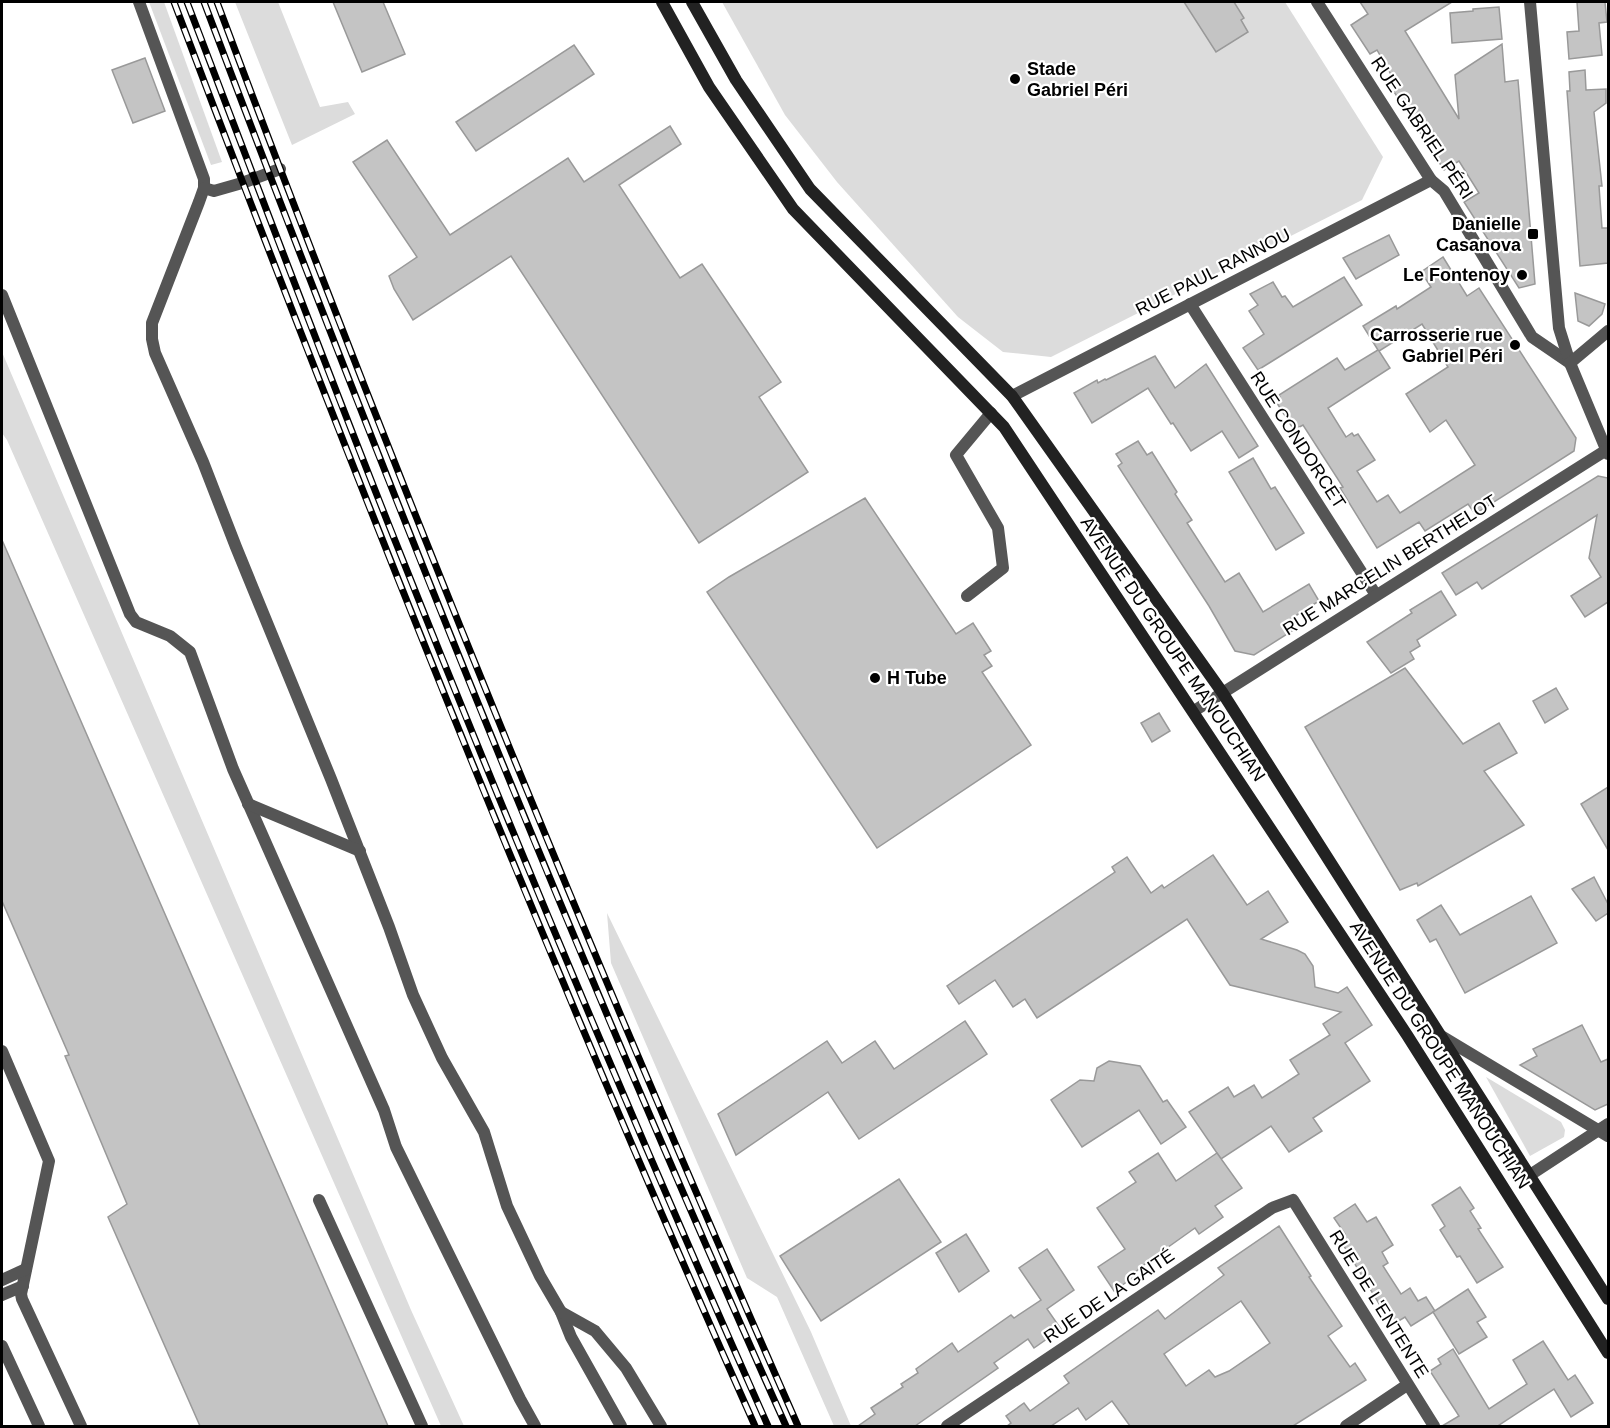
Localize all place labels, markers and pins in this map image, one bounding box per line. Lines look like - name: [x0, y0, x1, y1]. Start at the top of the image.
- place label: Stade Gabriel Péri: [1027, 59, 1128, 100]
- marker: Stade Gabriel Péri: [1008, 72, 1022, 86]
- place label: Danielle Casanova: [1436, 214, 1522, 255]
- marker: Danielle Casanova: [1526, 227, 1540, 241]
- place label: Le Fontenoy: [1403, 265, 1510, 285]
- marker: Le Fontenoy: [1515, 268, 1529, 282]
- place label: Carrosserie rue Gabriel Péri: [1370, 325, 1503, 366]
- marker: Carrosserie rue Gabriel Péri: [1508, 338, 1522, 352]
- place label: H Tube: [887, 668, 947, 688]
- marker: H Tube: [868, 671, 882, 685]

